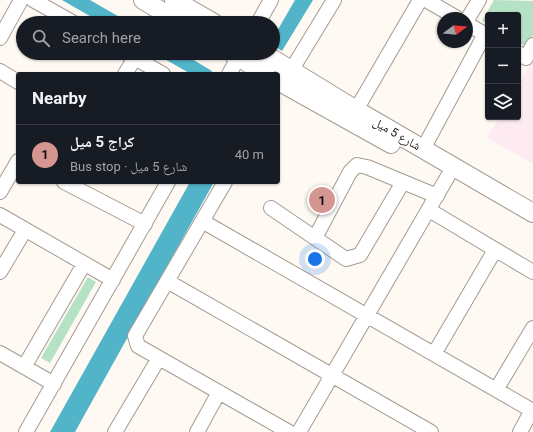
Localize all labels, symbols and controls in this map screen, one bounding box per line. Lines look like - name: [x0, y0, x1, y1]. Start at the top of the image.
- north arrow: [437, 12, 473, 48]
- map controls: [485, 12, 521, 120]
- button: +: [485, 12, 521, 48]
- search box: [16, 16, 280, 60]
- icon: search: [30, 27, 52, 49]
- text: Search here: [62, 29, 141, 47]
- button: −: [485, 48, 521, 84]
- button: layers: [485, 84, 521, 120]
- text: Nearby: [32, 88, 87, 108]
- street label: شارع 5 ميل: [370, 115, 423, 154]
- text: كراج 5 ميل: [70, 133, 134, 151]
- text: 1: [41, 147, 49, 162]
- text: 40 m: [235, 147, 264, 162]
- text: Bus stop · شارع 5 ميل: [70, 159, 187, 174]
- pin: 1: [309, 185, 335, 215]
- your location: [305, 249, 325, 269]

